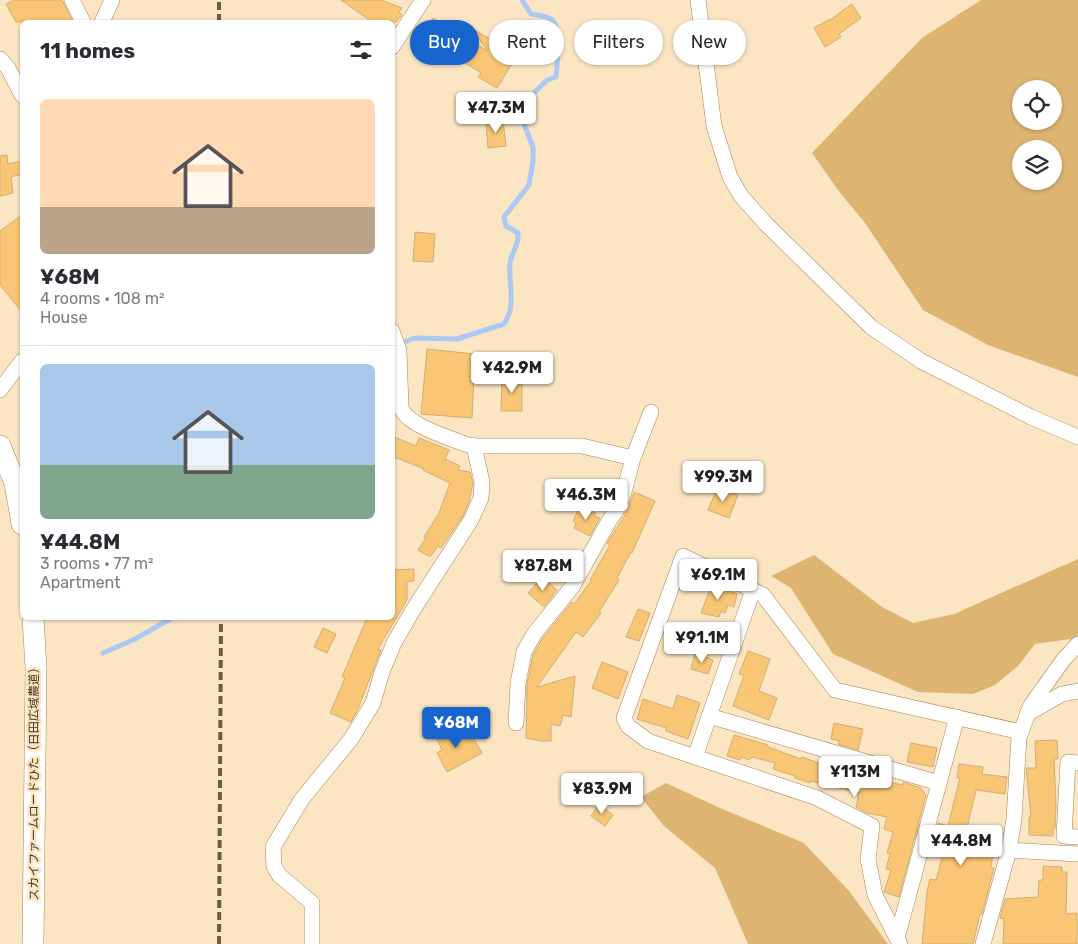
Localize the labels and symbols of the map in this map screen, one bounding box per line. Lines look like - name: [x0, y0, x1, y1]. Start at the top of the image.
- pin: ¥47.3M: [455, 92, 537, 134]
- pin: ¥42.9M: [471, 352, 553, 394]
- pin: ¥99.3M: [682, 460, 764, 503]
- pin: ¥46.3M: [545, 478, 627, 521]
- pin: ¥87.8M: [502, 550, 584, 592]
- pin: ¥69.1M: [677, 558, 759, 601]
- pin: ¥91.1M: [661, 622, 743, 664]
- street label: スカイファームロードひた（日田広域農道）: [27, 661, 41, 901]
- pin: ¥68M: [426, 706, 486, 749]
- pin: ¥113M: [820, 756, 890, 798]
- pin: ¥83.9M: [561, 772, 643, 815]
- pin: ¥44.8M: [920, 824, 1002, 867]

